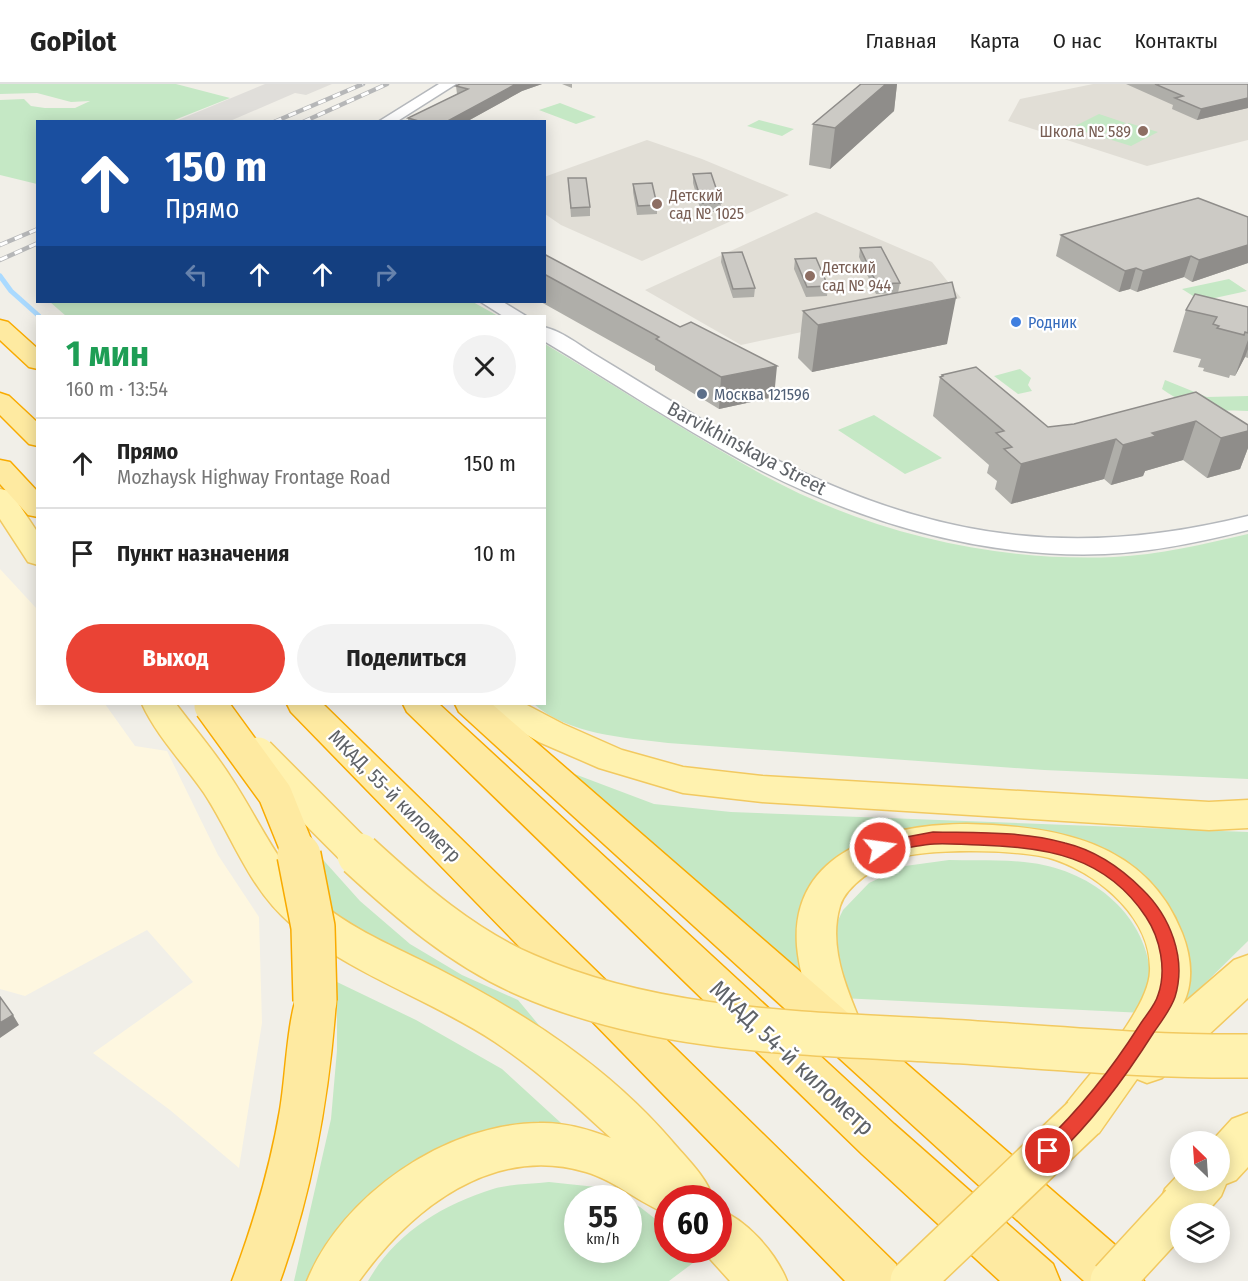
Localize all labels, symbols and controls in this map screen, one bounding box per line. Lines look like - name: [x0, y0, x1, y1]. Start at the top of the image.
- text: GoPilot: [30, 25, 116, 58]
- text: Главная: [866, 28, 937, 54]
- text: Карта: [970, 28, 1020, 54]
- text: О нас: [1053, 28, 1101, 54]
- text: Контакты: [1134, 28, 1218, 54]
- place label: Школа № 589: [1040, 122, 1131, 141]
- marker: Школа № 589: [1136, 124, 1150, 138]
- text: 150 m: [165, 142, 267, 192]
- icon: ahead: [66, 144, 144, 222]
- place label: Детский сад № 1025: [668, 186, 744, 223]
- text: Прямо: [165, 193, 239, 225]
- marker: Детский сад № 1025: [650, 197, 664, 211]
- icon: left: [180, 258, 213, 291]
- icon: ahead: [243, 258, 276, 291]
- icon: ahead: [306, 258, 339, 291]
- icon: right: [369, 258, 402, 291]
- place label: Детский сад № 944: [821, 258, 892, 295]
- marker: Детский сад № 944: [803, 269, 817, 283]
- place label: Родник: [1028, 313, 1077, 332]
- marker: Родник: [1009, 315, 1023, 329]
- text: 1 мин: [66, 332, 149, 376]
- button: close: [453, 335, 516, 398]
- text: 160 m · 13:54: [66, 377, 168, 401]
- place label: Москва 121596: [714, 385, 810, 404]
- marker: Москва 121596: [695, 387, 709, 401]
- street label: Barvikhinskaya Street: [663, 396, 831, 500]
- text: Прямо: [117, 438, 178, 465]
- icon: ahead: [66, 447, 99, 480]
- text: 150 m: [464, 450, 516, 477]
- text: Mozhaysk Highway Frontage Road: [117, 465, 391, 489]
- icon: arrive: [66, 537, 99, 570]
- text: Пункт назначения: [117, 540, 289, 567]
- text: 10 m: [474, 540, 516, 567]
- button: Выход: [66, 624, 285, 693]
- button: Поделиться: [297, 624, 516, 693]
- street label: МКАД, 55-й километр: [324, 725, 466, 867]
- position arrow: [848, 816, 912, 880]
- street label: МКАД, 54-й километр: [704, 975, 880, 1141]
- pin: [1022, 1125, 1073, 1176]
- north arrow: [1170, 1131, 1230, 1191]
- map controls: [1170, 1131, 1230, 1263]
- icon: arrive: [1031, 1134, 1064, 1167]
- speed limit sign: 60: [654, 1185, 732, 1263]
- text: 55: [588, 1199, 618, 1235]
- button: layers: [1170, 1203, 1230, 1263]
- text: km/h: [586, 1230, 620, 1248]

